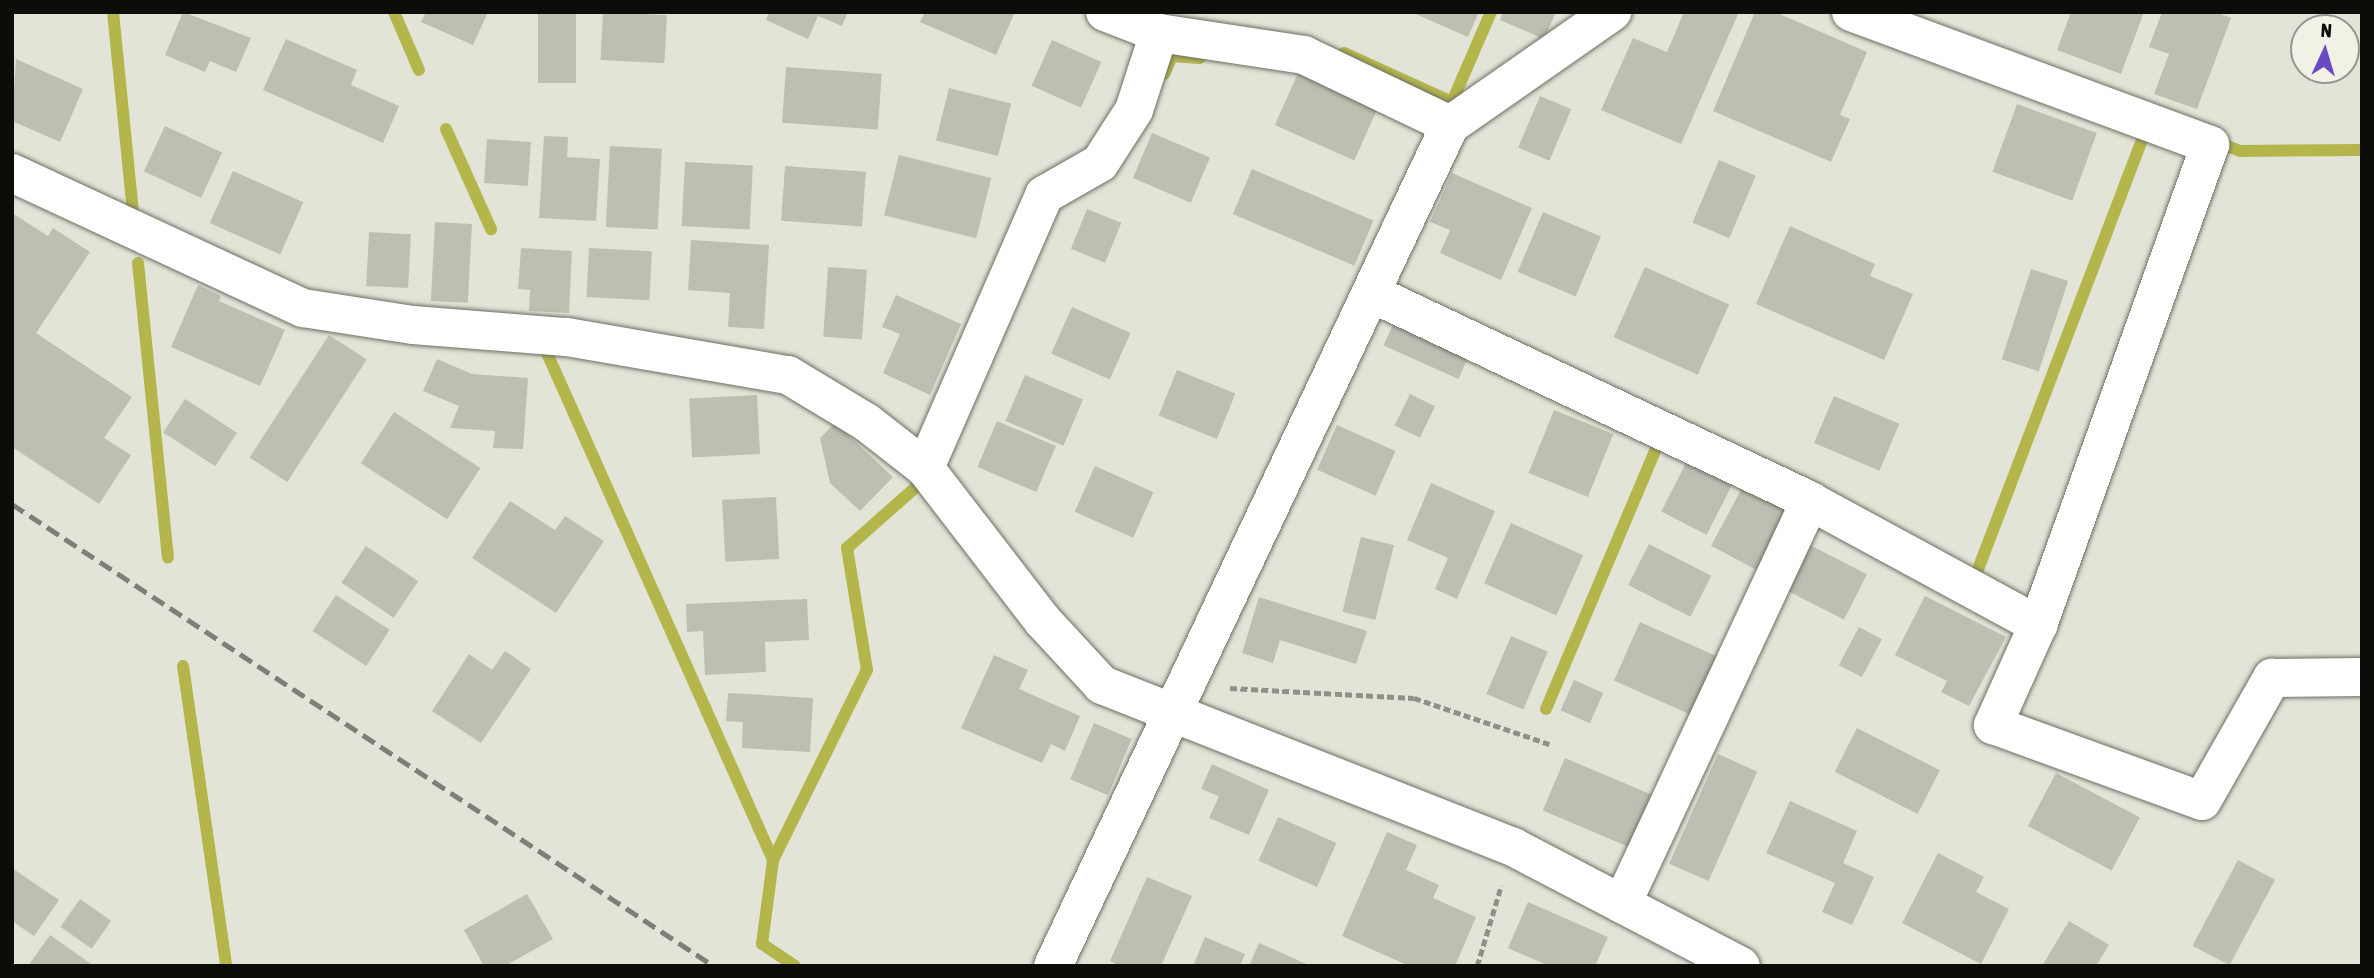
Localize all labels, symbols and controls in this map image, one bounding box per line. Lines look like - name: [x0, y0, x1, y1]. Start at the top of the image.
- north arrow: [2290, 14, 2360, 84]
- text: N: [2320, 19, 2333, 41]

